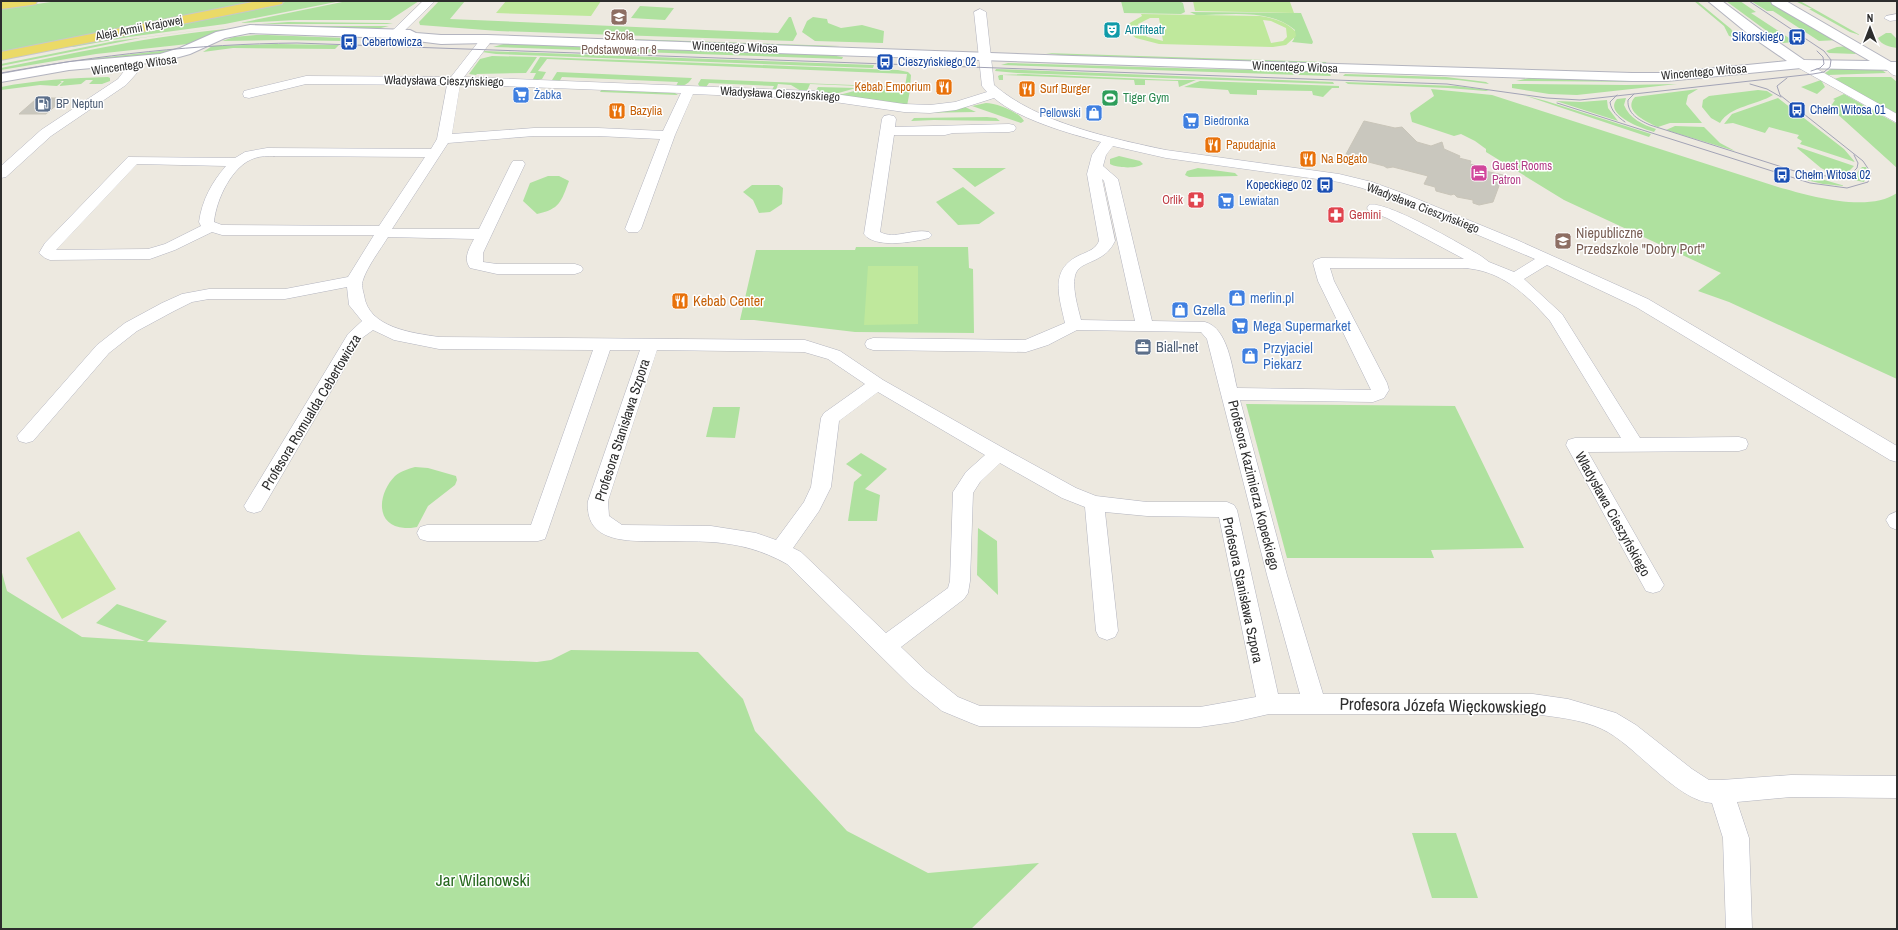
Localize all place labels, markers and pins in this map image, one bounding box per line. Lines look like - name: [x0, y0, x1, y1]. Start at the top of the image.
- school or university icon: Szkoła Podstawowa nr 8: [609, 7, 629, 27]
- theatre icon: Amfiteatr: [1102, 20, 1122, 40]
- place label: Amfiteatr: [1124, 22, 1166, 38]
- bus stop icon: Sikorskiego: [1787, 27, 1807, 47]
- place label: Szkoła Podstawowa nr 8: [581, 28, 657, 58]
- place label: Sikorskiego: [1732, 29, 1784, 45]
- bus stop icon: Cebertowicza: [339, 32, 359, 52]
- place label: Cebertowicza: [362, 34, 423, 50]
- bus stop icon: Cieszyńskiego 02: [875, 52, 895, 72]
- place label: Cieszyńskiego 02: [898, 54, 976, 70]
- restaurant icon: Kebab Emporium: [934, 77, 954, 97]
- place label: Kebab Emporium: [854, 79, 931, 95]
- restaurant icon: Surf Burger: [1017, 79, 1037, 99]
- place label: Surf Burger: [1040, 81, 1091, 97]
- supermarket icon: Żabka: [511, 85, 531, 105]
- place label: Żabka: [534, 87, 562, 103]
- sports icon: Tiger Gym: [1100, 88, 1120, 108]
- place label: Tiger Gym: [1123, 90, 1169, 106]
- fuel station icon: BP Neptun: [33, 94, 53, 114]
- place label: BP Neptun: [56, 96, 103, 112]
- bus stop icon: Chełm Witosa 01: [1787, 100, 1807, 120]
- restaurant icon: Bazylia: [607, 101, 627, 121]
- place label: Chełm Witosa 01: [1810, 102, 1886, 118]
- place label: Bazylia: [630, 103, 663, 119]
- shop icon: Pellowski: [1084, 103, 1104, 123]
- place label: Pellowski: [1039, 105, 1081, 121]
- supermarket icon: Biedronka: [1181, 111, 1201, 131]
- place label: Biedronka: [1204, 113, 1249, 129]
- restaurant icon: Papudajnia: [1203, 135, 1223, 155]
- place label: Papudajnia: [1226, 137, 1276, 153]
- restaurant icon: Na Bogato: [1298, 149, 1318, 169]
- place label: Na Bogato: [1321, 151, 1368, 167]
- place label: Guest Rooms Patron: [1492, 158, 1552, 188]
- hotel icon: Guest Rooms Patron: [1469, 163, 1489, 183]
- bus stop icon: Chełm Witosa 02: [1772, 165, 1792, 185]
- place label: Chełm Witosa 02: [1795, 167, 1870, 183]
- bus stop icon: Kopeckiego 02: [1315, 175, 1335, 195]
- place label: Kopeckiego 02: [1246, 177, 1312, 193]
- pharmacy icon: Orlik: [1186, 190, 1206, 210]
- supermarket icon: Lewiatan: [1216, 191, 1236, 211]
- place label: Orlik: [1162, 192, 1183, 208]
- place label: Lewiatan: [1239, 193, 1279, 209]
- pharmacy icon: Gemini: [1326, 205, 1346, 225]
- place label: Gemini: [1349, 207, 1381, 223]
- place label: Niepubliczne Przedszkole "Dobry Port": [1576, 224, 1705, 258]
- school or university icon: Niepubliczne Przedszkole "Dobry Port": [1553, 231, 1573, 251]
- shop icon: merlin.pl: [1227, 288, 1247, 308]
- place label: merlin.pl: [1250, 289, 1294, 307]
- restaurant icon: Kebab Center: [670, 291, 690, 311]
- place label: Kebab Center: [693, 292, 764, 310]
- shop icon: Gzella: [1170, 300, 1190, 320]
- place label: Gzella: [1193, 301, 1226, 319]
- supermarket icon: Mega Supermarket: [1230, 316, 1250, 336]
- place label: Mega Supermarket: [1253, 317, 1351, 335]
- office icon: Biall-net: [1133, 337, 1153, 357]
- place label: Biall-net: [1156, 338, 1198, 356]
- place label: Przyjaciel Piekarz: [1263, 339, 1313, 373]
- shop icon: Przyjaciel Piekarz: [1240, 346, 1260, 366]

